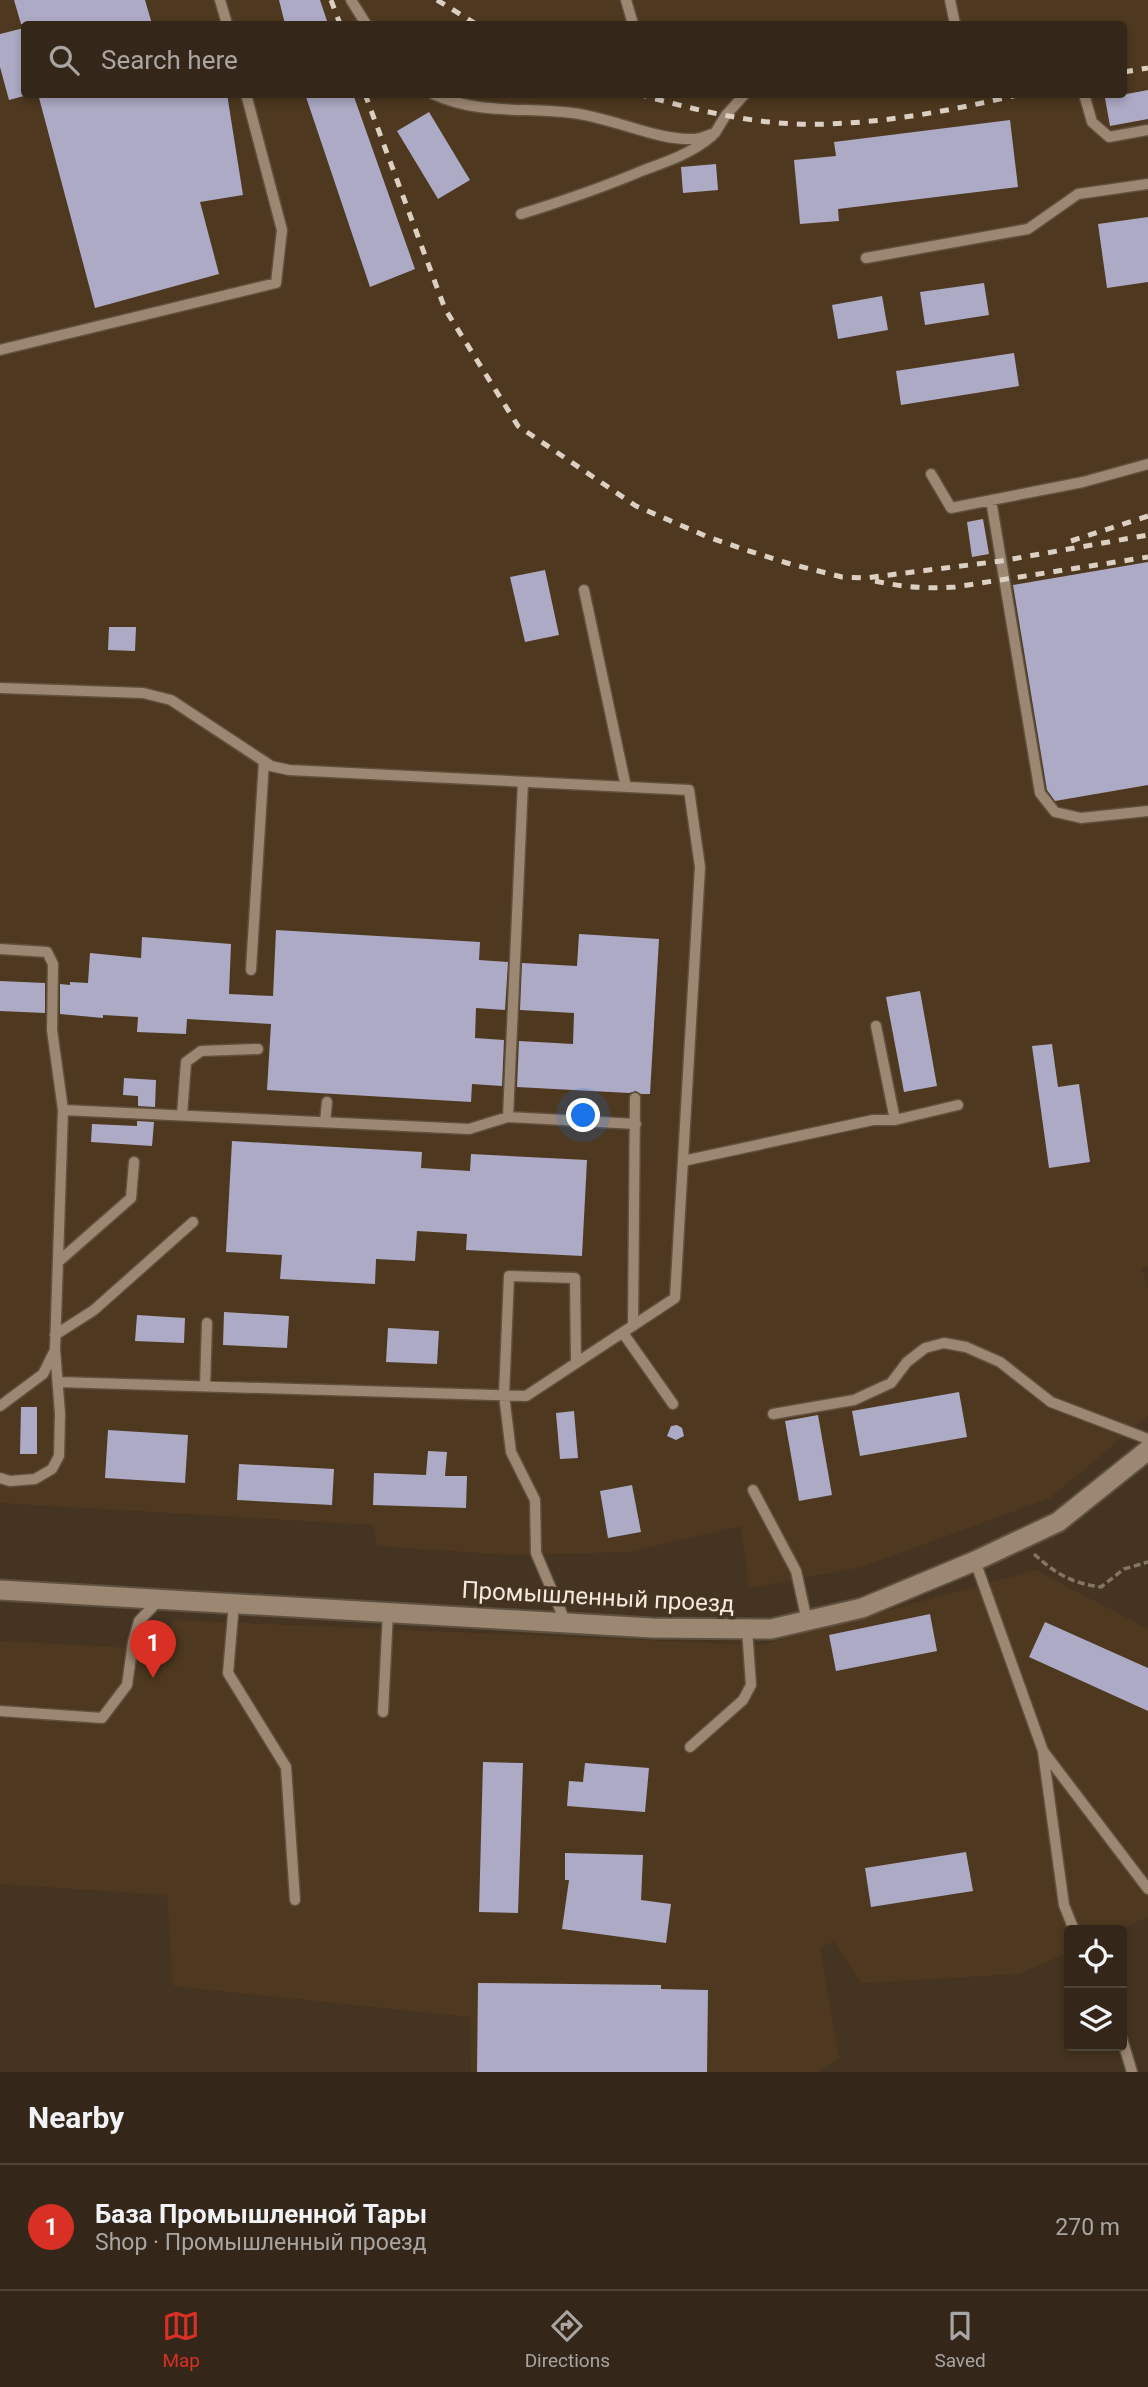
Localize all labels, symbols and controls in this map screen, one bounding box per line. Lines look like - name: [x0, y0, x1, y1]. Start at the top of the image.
- search box: [21, 21, 1127, 98]
- icon: search: [45, 41, 83, 79]
- text: Search here: [101, 45, 238, 75]
- your location: [566, 1098, 600, 1132]
- street label: Промышленный проезд: [461, 1576, 735, 1618]
- pin: 1: [130, 1620, 176, 1678]
- map controls: [1064, 1925, 1127, 2051]
- button: locate: [1064, 1925, 1127, 1988]
- button: layers: [1064, 1988, 1127, 2051]
- text: Nearby: [28, 2100, 124, 2135]
- text: База Промышленной Тары: [95, 2199, 427, 2229]
- text: 1: [44, 2214, 58, 2241]
- text: 270 m: [1055, 2214, 1120, 2241]
- text: Shop · Промышленный проезд: [95, 2229, 427, 2256]
- tab: Map: [162, 2307, 200, 2372]
- tab: Directions: [525, 2307, 610, 2372]
- tab: Saved: [934, 2307, 986, 2372]

